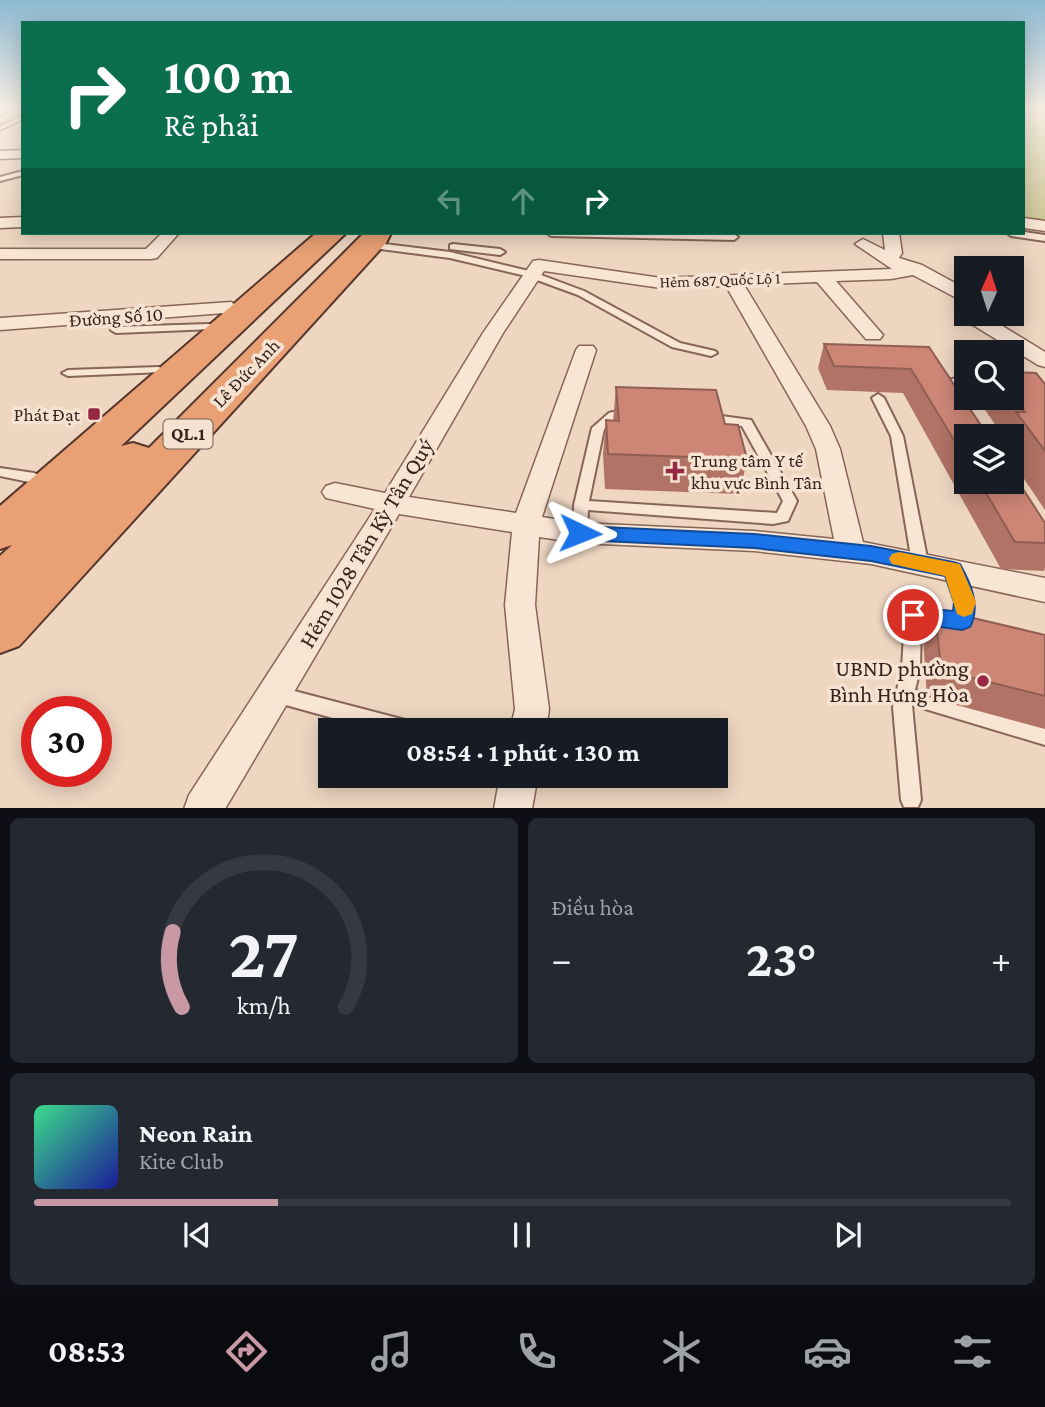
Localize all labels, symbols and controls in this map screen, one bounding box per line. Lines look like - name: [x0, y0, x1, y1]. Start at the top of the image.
- icon: right: [49, 49, 140, 140]
- text: 100 m: [164, 49, 293, 104]
- text: Rẽ phải: [164, 107, 259, 143]
- icon: left: [431, 182, 469, 220]
- icon: ahead: [504, 182, 542, 220]
- icon: right: [577, 182, 615, 220]
- north arrow: [954, 256, 1024, 326]
- map controls: [954, 256, 1024, 494]
- street label: Hẻm 687 Quốc Lộ 1: [659, 269, 781, 292]
- street label: Đường Số 10: [68, 303, 164, 331]
- street label: Lê Đức Anh: [208, 334, 284, 412]
- button: search: [954, 340, 1024, 410]
- place label: Phát Đạt: [14, 404, 81, 425]
- marker: Phát Đạt: [86, 406, 102, 422]
- road number: QL.1: [164, 420, 212, 448]
- button: layers: [954, 424, 1024, 494]
- street label: Hẻm 1028 Tân Kỳ Tân Quý: [293, 433, 439, 652]
- place label: Trung tâm Y tế khu vực Bình Tân: [691, 450, 822, 493]
- marker: Trung tâm Y tế khu vực Bình Tân: [665, 461, 685, 481]
- position arrow: [543, 496, 617, 570]
- pin: [883, 585, 943, 645]
- icon: arrive: [894, 596, 932, 634]
- place label: UBND phường Bình Hưng Hòa: [829, 655, 969, 707]
- marker: UBND phường Bình Hưng Hòa: [975, 673, 991, 689]
- speed limit sign: 30: [21, 696, 112, 787]
- text: 08:54 · 1 phút · 130 m: [406, 738, 640, 767]
- text: Điều hòa: [552, 894, 634, 920]
- text: 27: [228, 912, 299, 993]
- text: 23°: [746, 929, 817, 987]
- text: −: [552, 938, 572, 980]
- text: +: [991, 938, 1011, 980]
- text: km/h: [237, 991, 291, 1018]
- text: Neon Rain: [139, 1119, 253, 1148]
- text: Kite Club: [139, 1148, 224, 1174]
- icon: previous: [178, 1216, 216, 1254]
- icon: pause: [503, 1216, 541, 1254]
- icon: next: [829, 1216, 867, 1254]
- icon: directions: [222, 1327, 271, 1376]
- icon: music: [367, 1327, 416, 1376]
- icon: phone: [512, 1327, 561, 1376]
- icon: climate: [657, 1327, 706, 1376]
- icon: car: [803, 1327, 852, 1376]
- icon: filters: [948, 1327, 997, 1376]
- text: 08:53: [48, 1333, 126, 1369]

